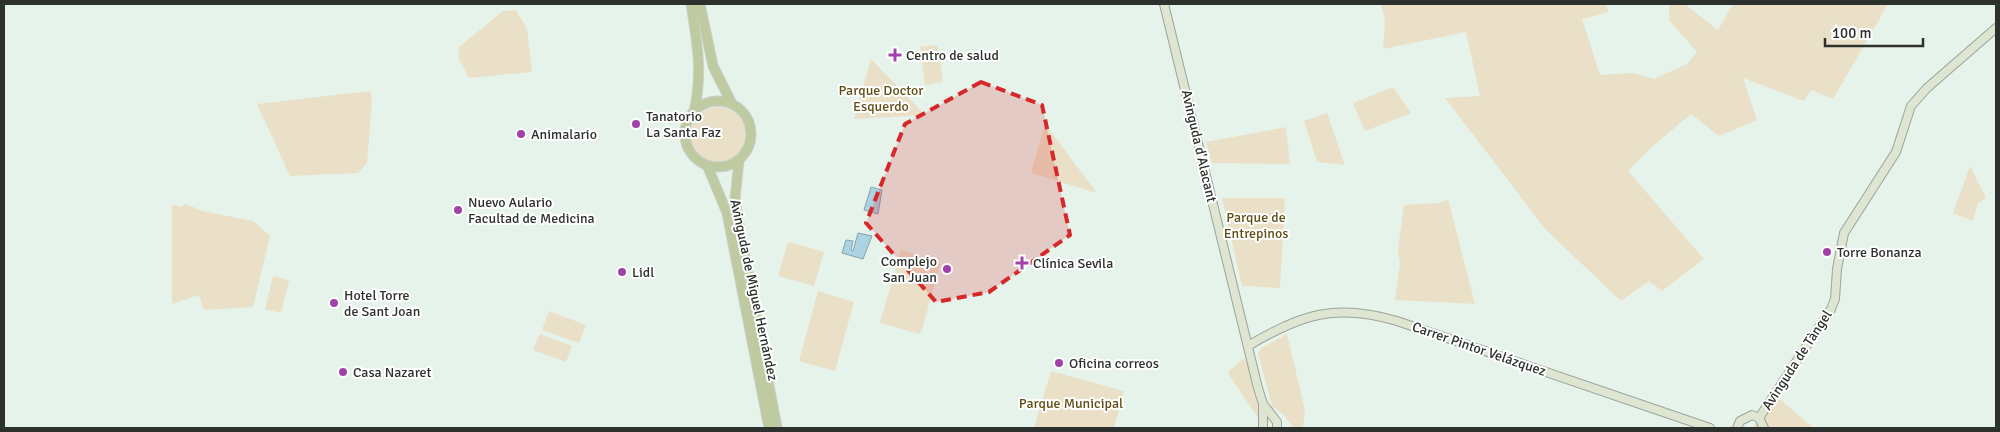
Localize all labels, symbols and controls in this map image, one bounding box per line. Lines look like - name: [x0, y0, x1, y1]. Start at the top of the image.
- scale bar: [1825, 15, 1922, 47]
- text: 100 m: [1832, 24, 1872, 42]
- place label: Centro de salud: [906, 47, 999, 64]
- marker: Centro de salud: [888, 48, 902, 62]
- park label: Parque Doctor Esquerdo: [838, 82, 924, 115]
- street label: Avinguda d'Alacant: [1178, 88, 1220, 204]
- place label: Tanatorio La Santa Faz: [646, 108, 721, 141]
- marker: Tanatorio La Santa Faz: [630, 118, 642, 130]
- place label: Animalario: [531, 126, 597, 143]
- marker: Animalario: [515, 128, 527, 140]
- place label: Nuevo Aulario Facultad de Medicina: [468, 194, 595, 227]
- street label: Avinguda de Miguel Hernández: [726, 198, 782, 382]
- marker: Nuevo Aulario Facultad de Medicina: [452, 204, 464, 216]
- park label: Parque de Entrepinos: [1224, 209, 1288, 242]
- place label: Torre Bonanza: [1837, 244, 1922, 261]
- marker: Torre Bonanza: [1821, 246, 1833, 258]
- place label: Complejo San Juan: [881, 253, 937, 286]
- place label: Clínica Sevila: [1033, 255, 1113, 272]
- marker: Clínica Sevila: [1015, 256, 1029, 270]
- marker: Complejo San Juan: [941, 263, 953, 275]
- place label: Lidl: [632, 264, 654, 281]
- marker: Lidl: [616, 266, 628, 278]
- place label: Hotel Torre de Sant Joan: [344, 287, 420, 320]
- marker: Hotel Torre de Sant Joan: [328, 297, 340, 309]
- street label: Avinguda de Tàngel: [1758, 307, 1836, 413]
- street label: Carrer Pintor Velázquez: [1410, 318, 1548, 380]
- place label: Oficina correos: [1069, 355, 1159, 372]
- marker: Oficina correos: [1053, 357, 1065, 369]
- place label: Casa Nazaret: [353, 364, 432, 381]
- marker: Casa Nazaret: [337, 366, 349, 378]
- park label: Parque Municipal: [1019, 395, 1123, 412]

